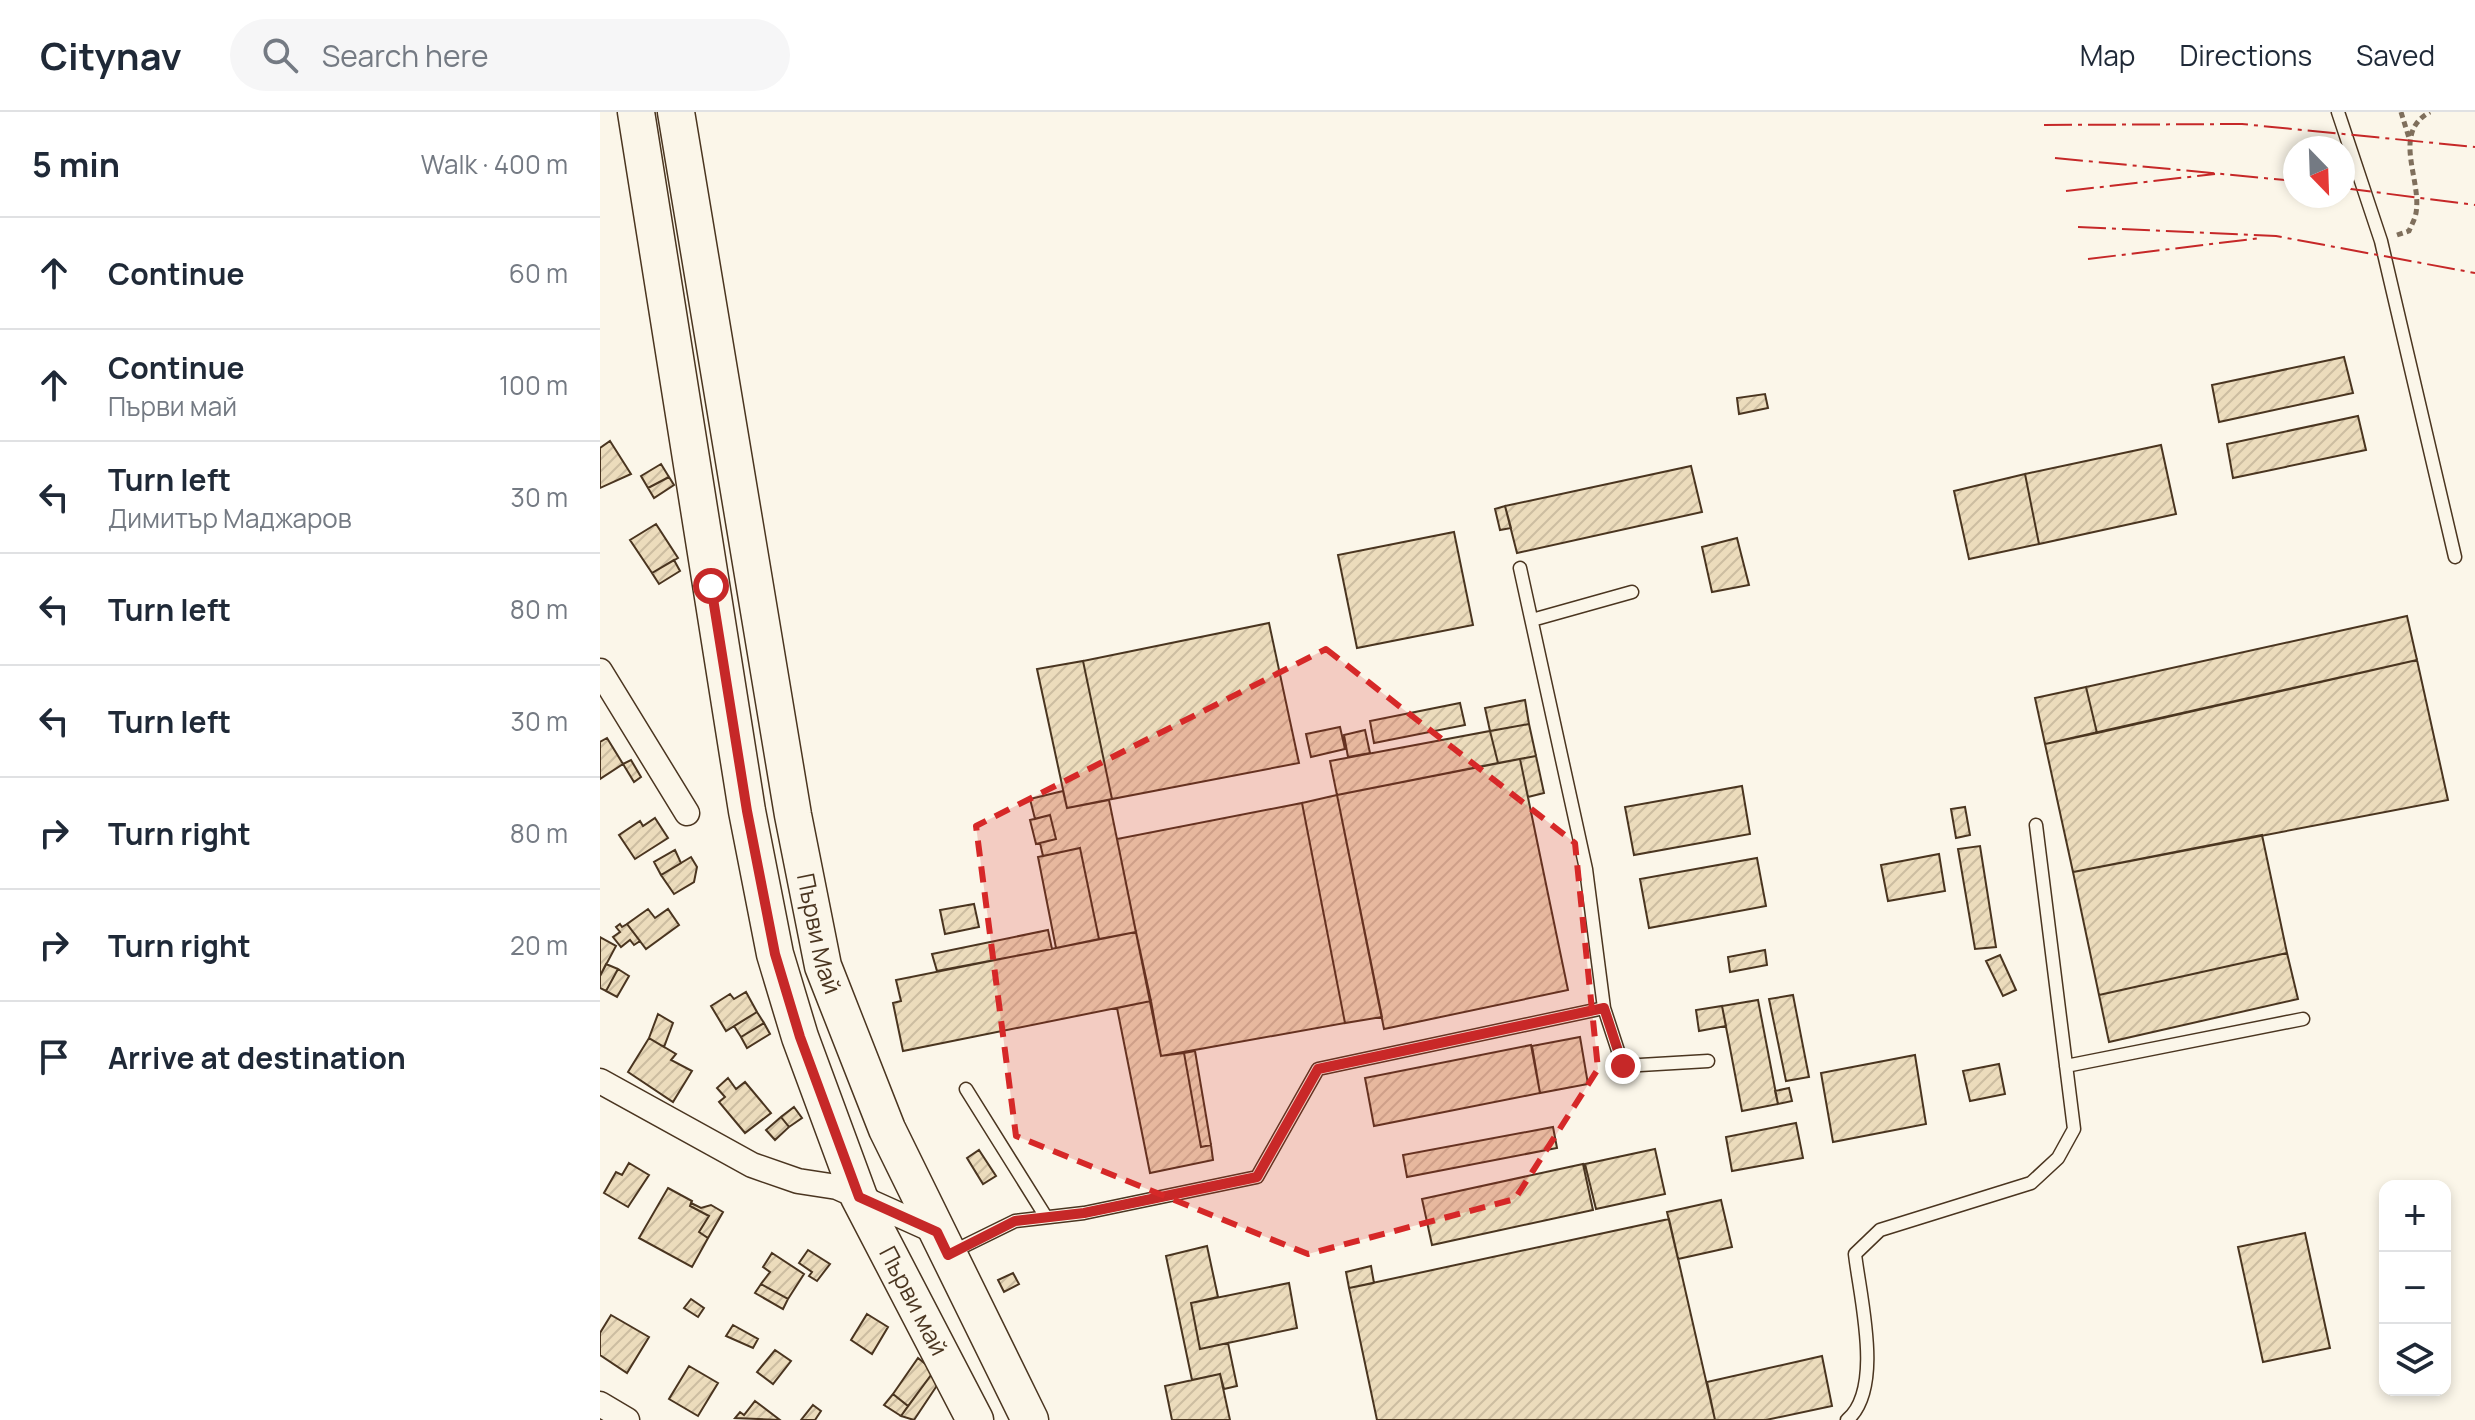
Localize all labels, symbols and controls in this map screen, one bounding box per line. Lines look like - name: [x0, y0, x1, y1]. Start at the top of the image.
- search box: [230, 19, 790, 91]
- text: Citynav: [40, 29, 182, 81]
- icon: search: [258, 33, 302, 77]
- text: Search here: [322, 35, 489, 76]
- text: Map: [2080, 36, 2135, 74]
- text: Directions: [2179, 36, 2312, 74]
- text: Saved: [2356, 36, 2435, 74]
- north arrow: [2283, 136, 2355, 208]
- text: 5 min: [32, 141, 120, 187]
- text: Walk · 400 m: [421, 146, 568, 182]
- icon: ahead: [32, 251, 76, 295]
- text: Continue: [108, 253, 244, 294]
- text: 60 m: [509, 255, 568, 291]
- text: Continue: [108, 347, 244, 388]
- icon: ahead: [32, 363, 76, 407]
- text: 100 m: [499, 367, 568, 403]
- text: Първи май: [108, 388, 237, 424]
- text: Turn left: [108, 459, 231, 500]
- icon: left: [32, 475, 76, 519]
- text: 30 m: [511, 479, 568, 515]
- text: Димитър Маджаров: [108, 500, 352, 536]
- route start: [693, 568, 729, 604]
- icon: left: [32, 587, 76, 631]
- text: Turn left: [108, 589, 231, 630]
- text: 80 m: [510, 591, 568, 627]
- icon: left: [32, 699, 76, 743]
- text: Turn left: [108, 701, 231, 742]
- text: 30 m: [511, 703, 568, 739]
- icon: right: [32, 811, 76, 855]
- text: Turn right: [108, 813, 251, 854]
- text: 80 m: [510, 815, 568, 851]
- street label: Първи Май: [790, 870, 850, 998]
- icon: right: [32, 923, 76, 967]
- text: Turn right: [108, 925, 251, 966]
- text: 20 m: [510, 927, 568, 963]
- icon: arrive: [32, 1035, 76, 1079]
- text: Arrive at destination: [108, 1037, 406, 1078]
- route end: [1605, 1048, 1641, 1084]
- map controls: [2379, 1180, 2451, 1396]
- button: +: [2379, 1180, 2451, 1252]
- street label: Първи май: [872, 1240, 957, 1361]
- button: −: [2379, 1252, 2451, 1324]
- button: layers: [2379, 1324, 2451, 1396]

